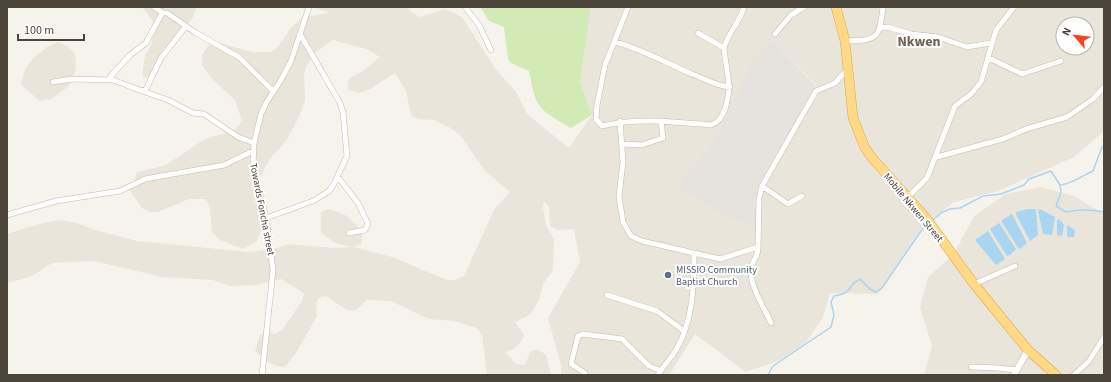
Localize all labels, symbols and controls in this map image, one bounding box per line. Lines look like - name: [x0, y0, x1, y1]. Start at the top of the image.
- scale bar: [18, 16, 84, 42]
- north arrow: [1055, 16, 1095, 56]
- text: 100 m: [24, 22, 54, 39]
- text: N: [1058, 25, 1075, 38]
- district label: Nkwen: [898, 32, 941, 52]
- street label: Towards Foncha street: [246, 162, 278, 257]
- street label: Mobile Nkwen Street: [880, 170, 947, 246]
- place label: MISSIO Community Baptist Church: [676, 263, 757, 289]
- marker: MISSIO Community Baptist Church: [663, 270, 673, 280]

